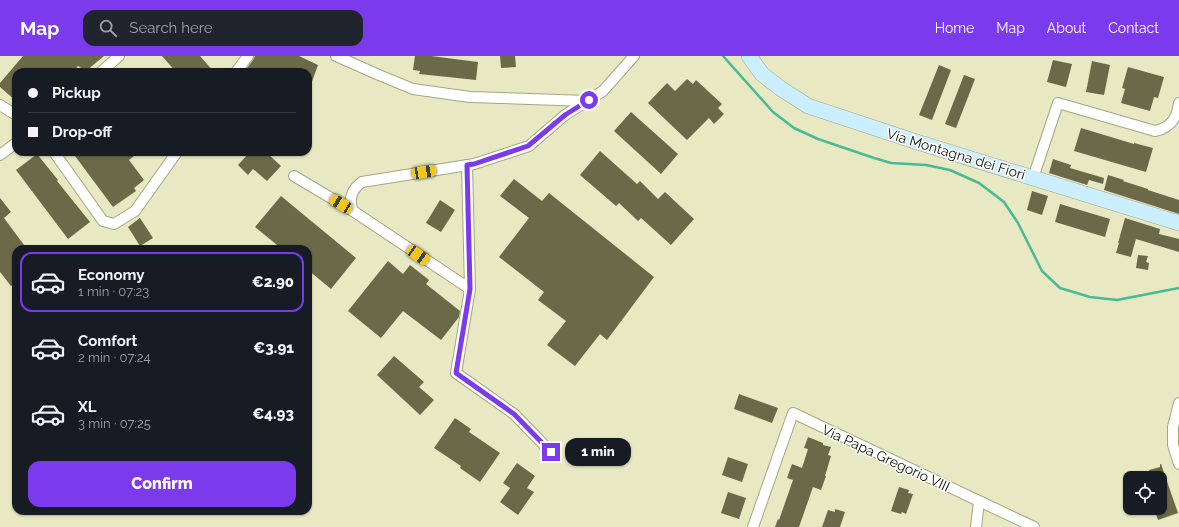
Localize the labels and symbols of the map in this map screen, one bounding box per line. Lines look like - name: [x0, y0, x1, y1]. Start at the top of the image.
- route start: [580, 91, 598, 109]
- street label: Via Montagna dei Fiori: [885, 125, 1027, 183]
- car: [411, 164, 437, 180]
- car: [328, 193, 354, 215]
- car: [405, 243, 431, 267]
- street label: Via Papa Gregorio VIII: [820, 421, 952, 495]
- callout: 1 min: [565, 438, 631, 466]
- route end: [542, 443, 560, 461]

